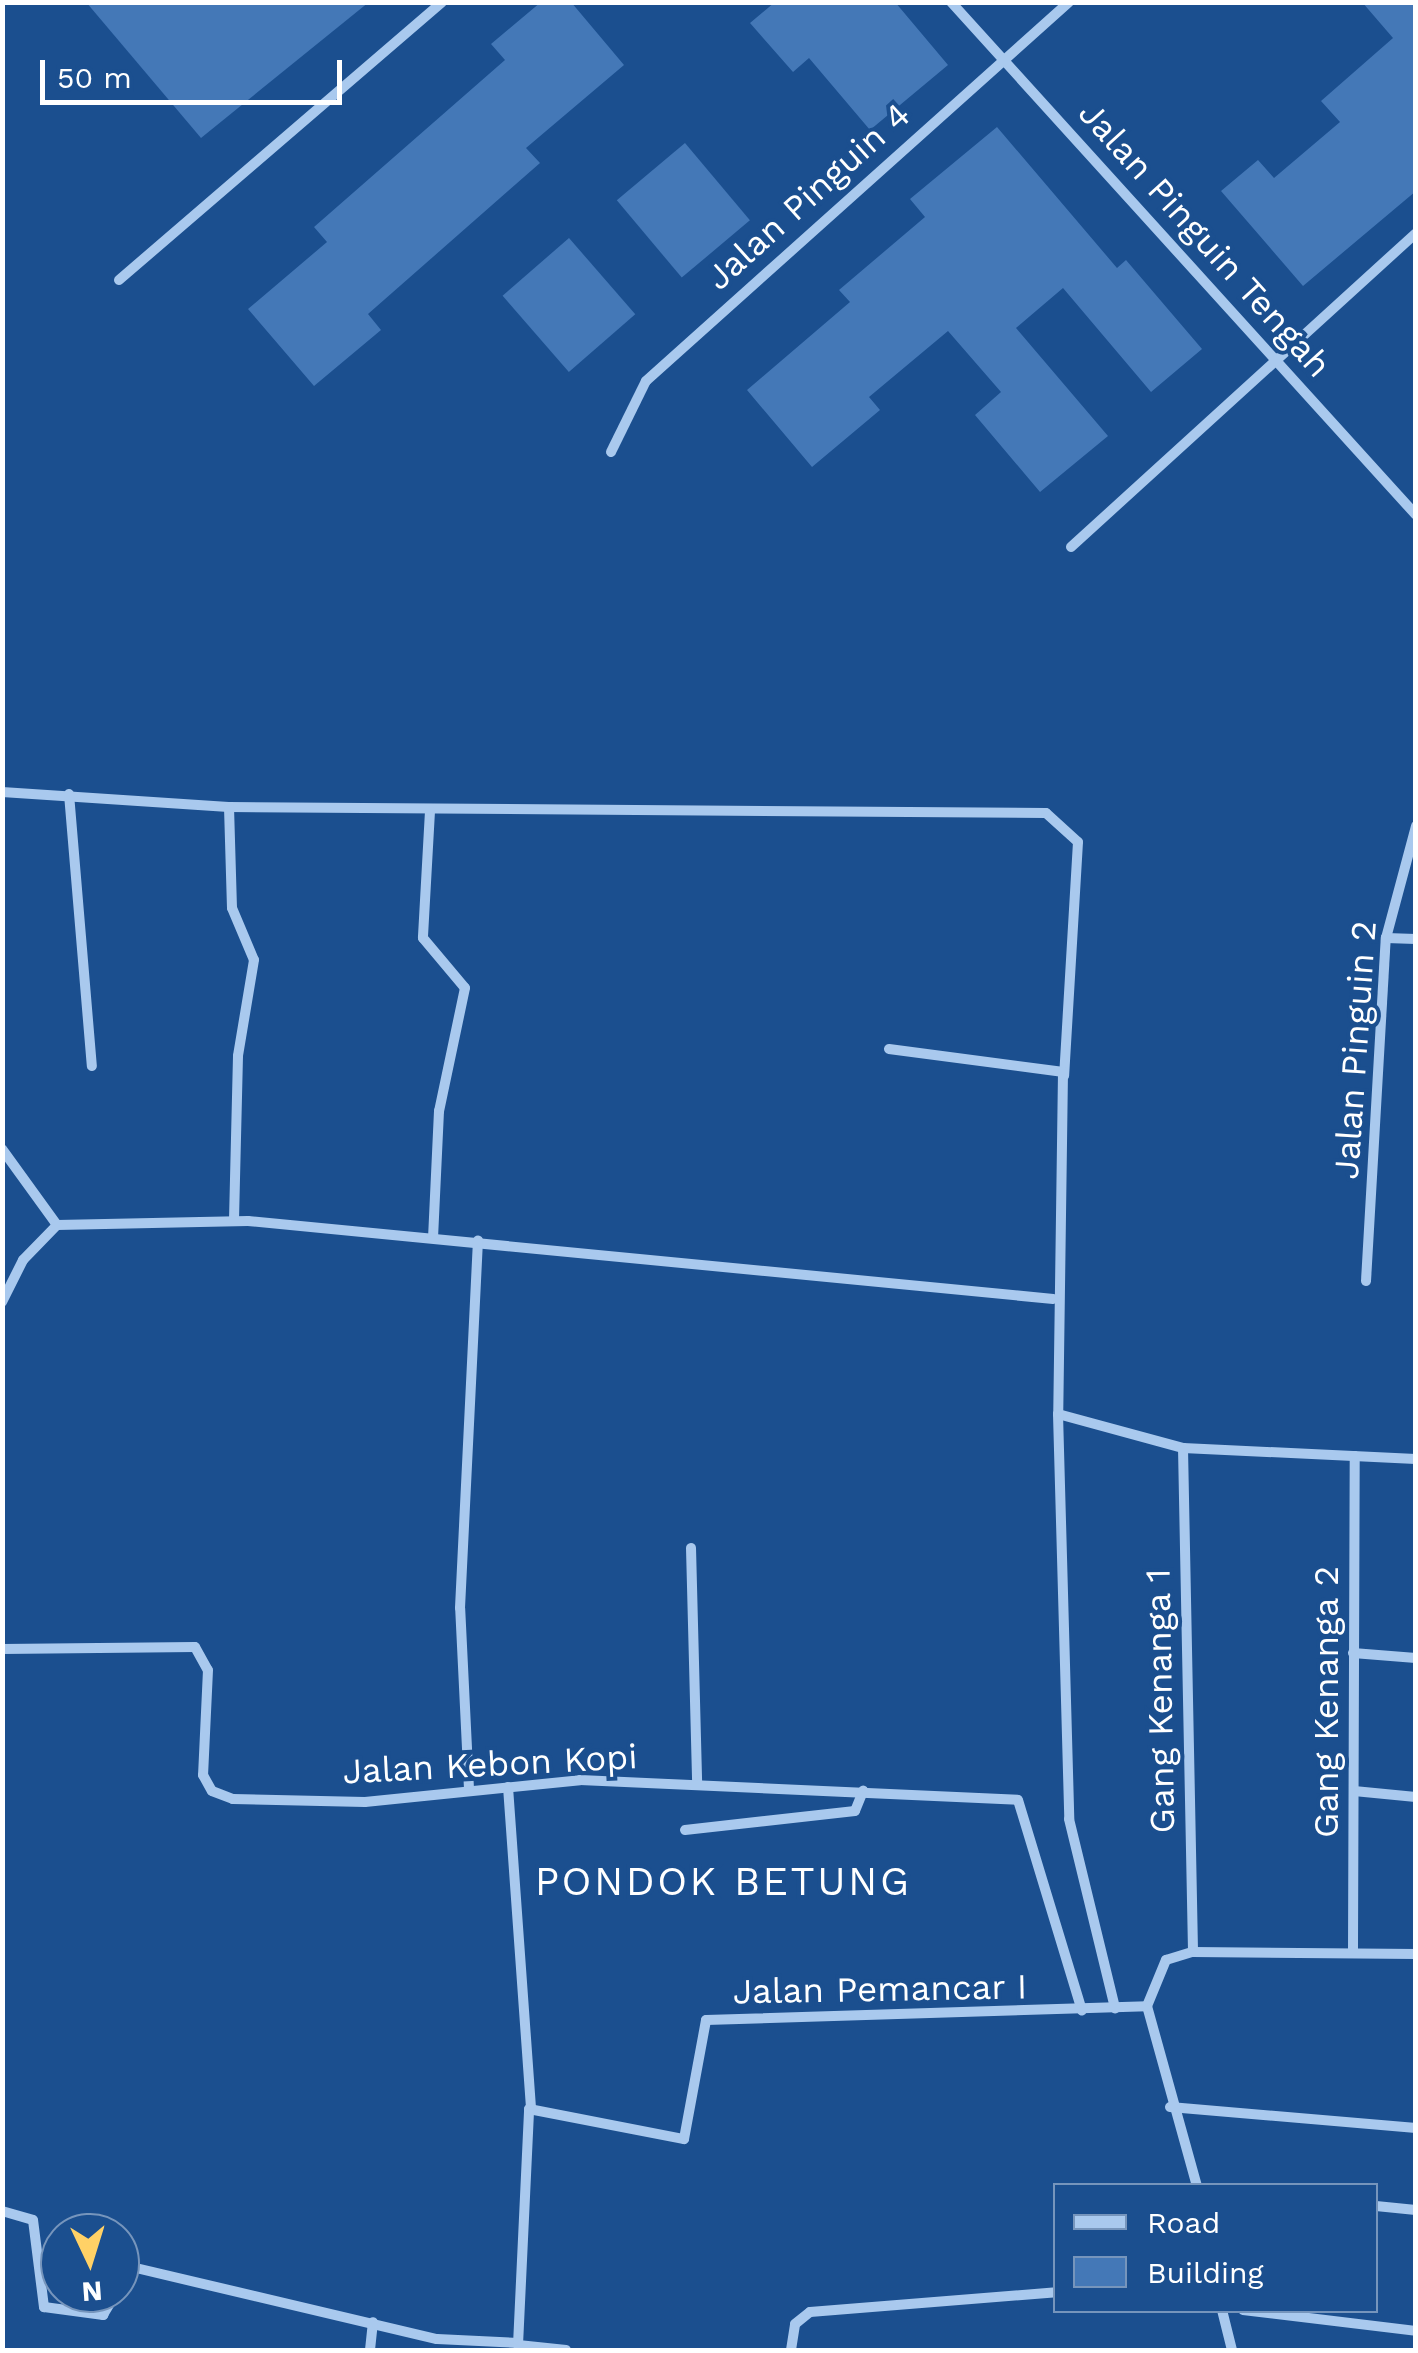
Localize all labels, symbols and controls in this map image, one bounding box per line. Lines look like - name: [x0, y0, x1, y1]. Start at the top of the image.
- scale bar: [45, 40, 348, 102]
- text: 50 m: [57, 60, 132, 95]
- street label: Jalan Pinguin Tengah: [1070, 92, 1340, 386]
- street label: Jalan Pinguin 4: [697, 93, 919, 299]
- street label: Jalan Pinguin 2: [1325, 919, 1385, 1181]
- street label: Gang Kenanga 2: [1305, 1566, 1347, 1838]
- street label: Gang Kenanga 1: [1137, 1568, 1183, 1834]
- street label: Jalan Kebon Kopi: [342, 1735, 638, 1793]
- district label: PONDOK BETUNG: [534, 1858, 912, 1906]
- street label: Jalan Pemancar I: [732, 1965, 1028, 2013]
- legend: [1053, 2183, 1378, 2313]
- text: Road: [1147, 2205, 1220, 2240]
- north arrow: [40, 2213, 140, 2313]
- text: Building: [1147, 2255, 1264, 2290]
- text: N: [80, 2274, 103, 2309]

